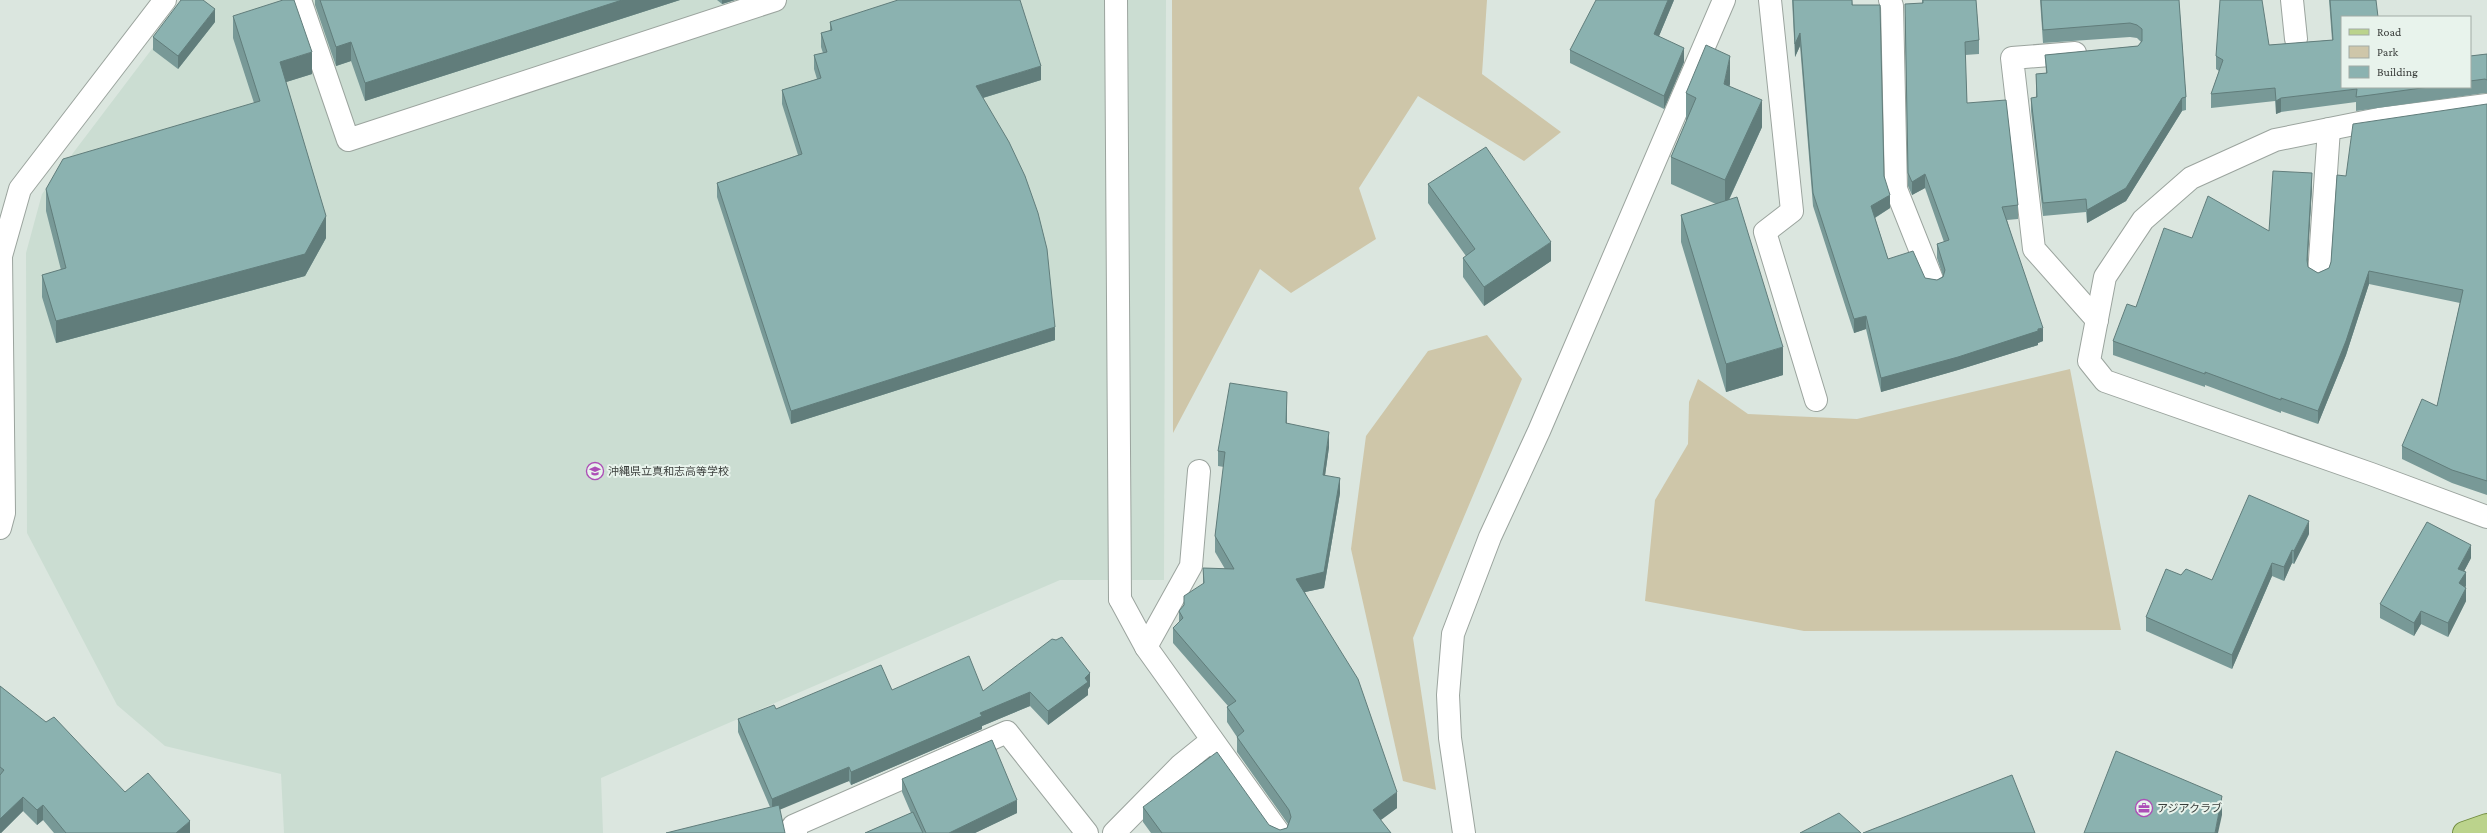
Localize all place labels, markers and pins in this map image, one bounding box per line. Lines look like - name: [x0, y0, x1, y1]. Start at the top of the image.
- school or university icon: 沖縄県立真和志高等学校: [585, 461, 605, 481]
- place label: 沖縄県立真和志高等学校: [608, 465, 729, 477]
- office icon: アジアクラブ: [2134, 798, 2154, 818]
- place label: アジアクラブ: [2157, 802, 2222, 814]

